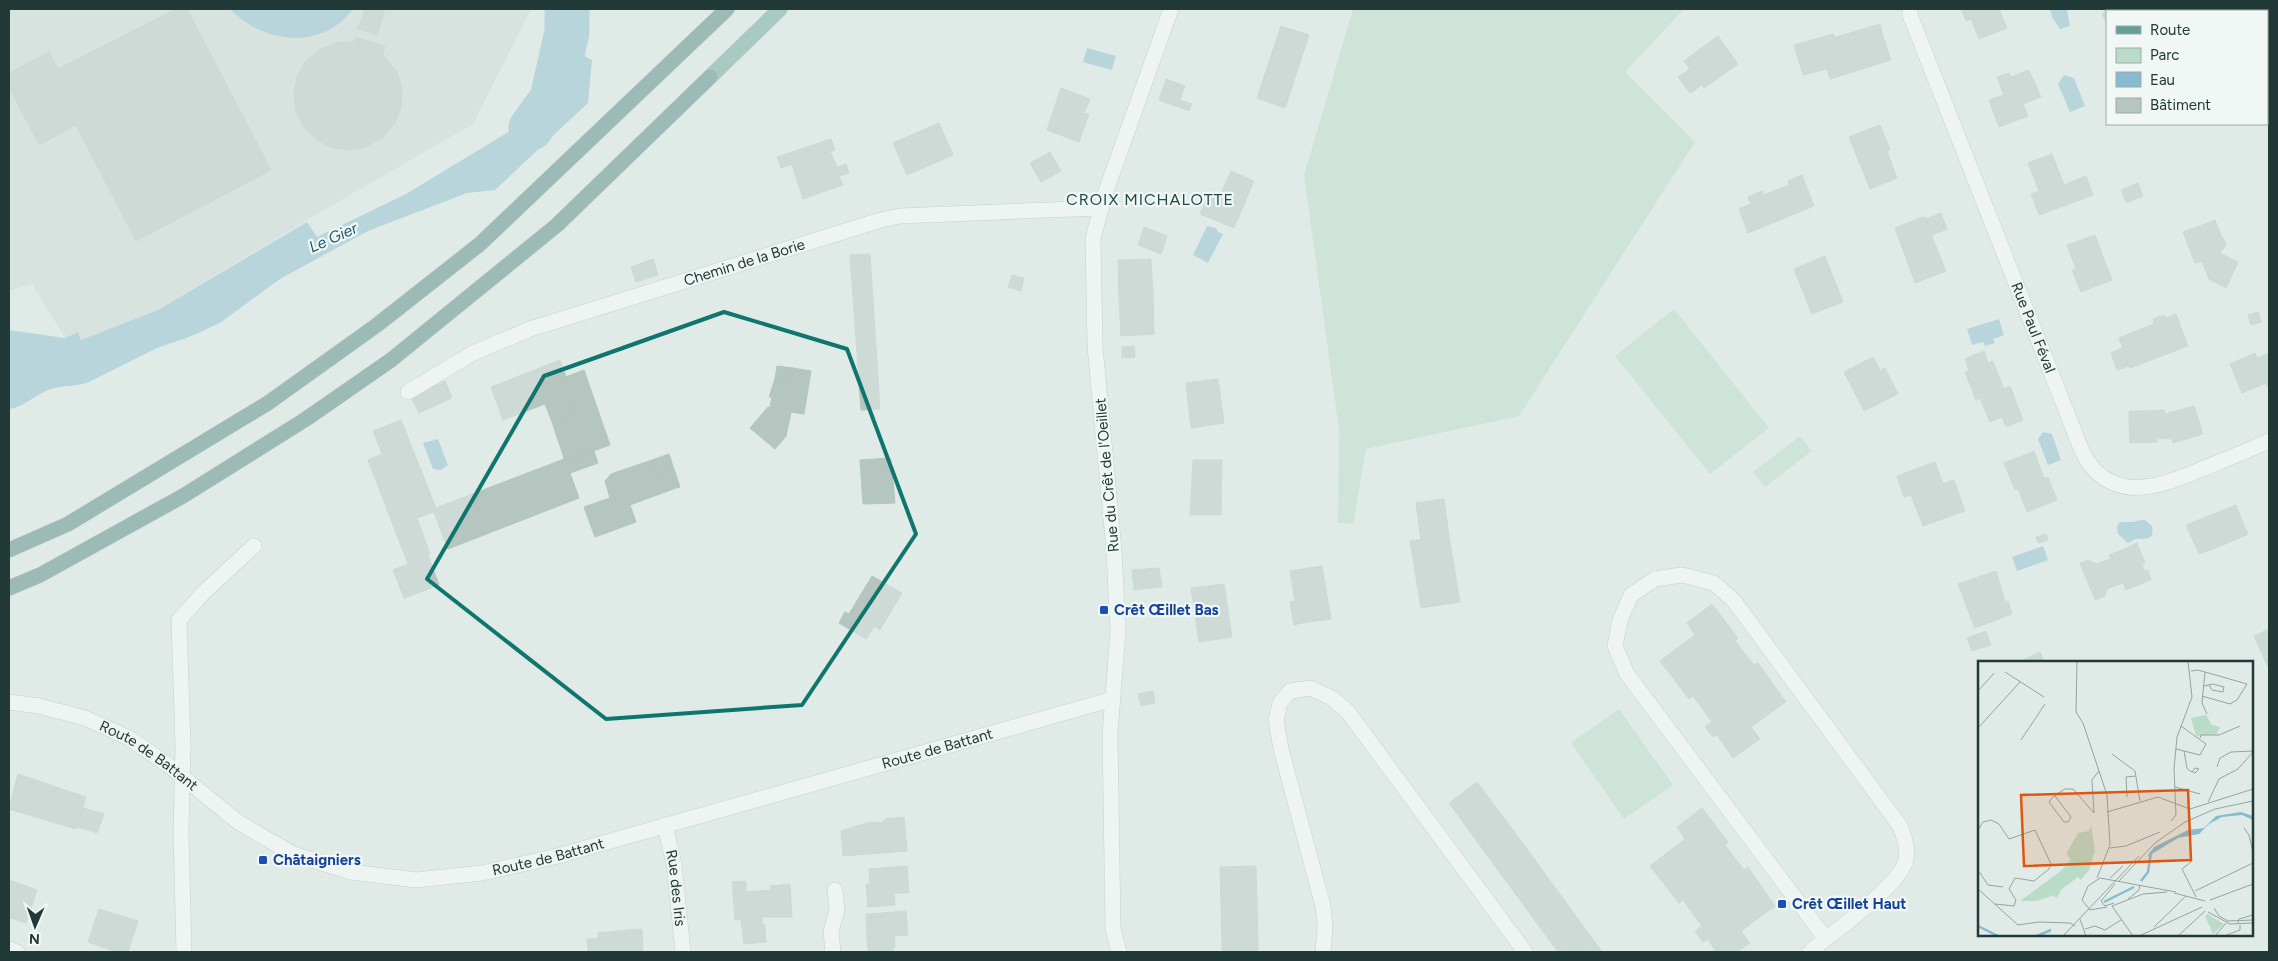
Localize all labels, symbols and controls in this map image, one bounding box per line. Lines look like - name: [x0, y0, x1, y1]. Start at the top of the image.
- legend: [2106, 10, 2268, 125]
- text: Route: [2150, 21, 2190, 39]
- text: Parc: [2150, 46, 2179, 64]
- text: Eau: [2150, 71, 2175, 89]
- text: Bâtiment: [2150, 96, 2211, 114]
- district label: CROIX MICHALOTTE: [1066, 190, 1234, 209]
- water label: Le Gier: [306, 218, 361, 257]
- street label: Chemin de la Borie: [682, 235, 807, 290]
- street label: Rue Paul Féval: [2007, 280, 2059, 376]
- street label: Rue du Crêt de l'Oeillet: [1091, 397, 1123, 553]
- place label: Crêt Œillet Bas: [1114, 601, 1219, 619]
- marker: Crêt Œillet Bas: [1098, 604, 1110, 616]
- inset map: [1978, 661, 2253, 936]
- street label: Route de Battant: [97, 717, 202, 795]
- street label: Route de Battant: [880, 724, 995, 773]
- street label: Route de Battant: [490, 834, 606, 879]
- street label: Rue des Iris: [662, 848, 689, 927]
- place label: Châtaigniers: [273, 851, 361, 869]
- marker: Châtaigniers: [257, 854, 269, 866]
- place label: Crêt Œillet Haut: [1792, 895, 1906, 913]
- marker: Crêt Œillet Haut: [1776, 898, 1788, 910]
- north arrow: [10, 901, 60, 951]
- text: N: [29, 930, 40, 947]

